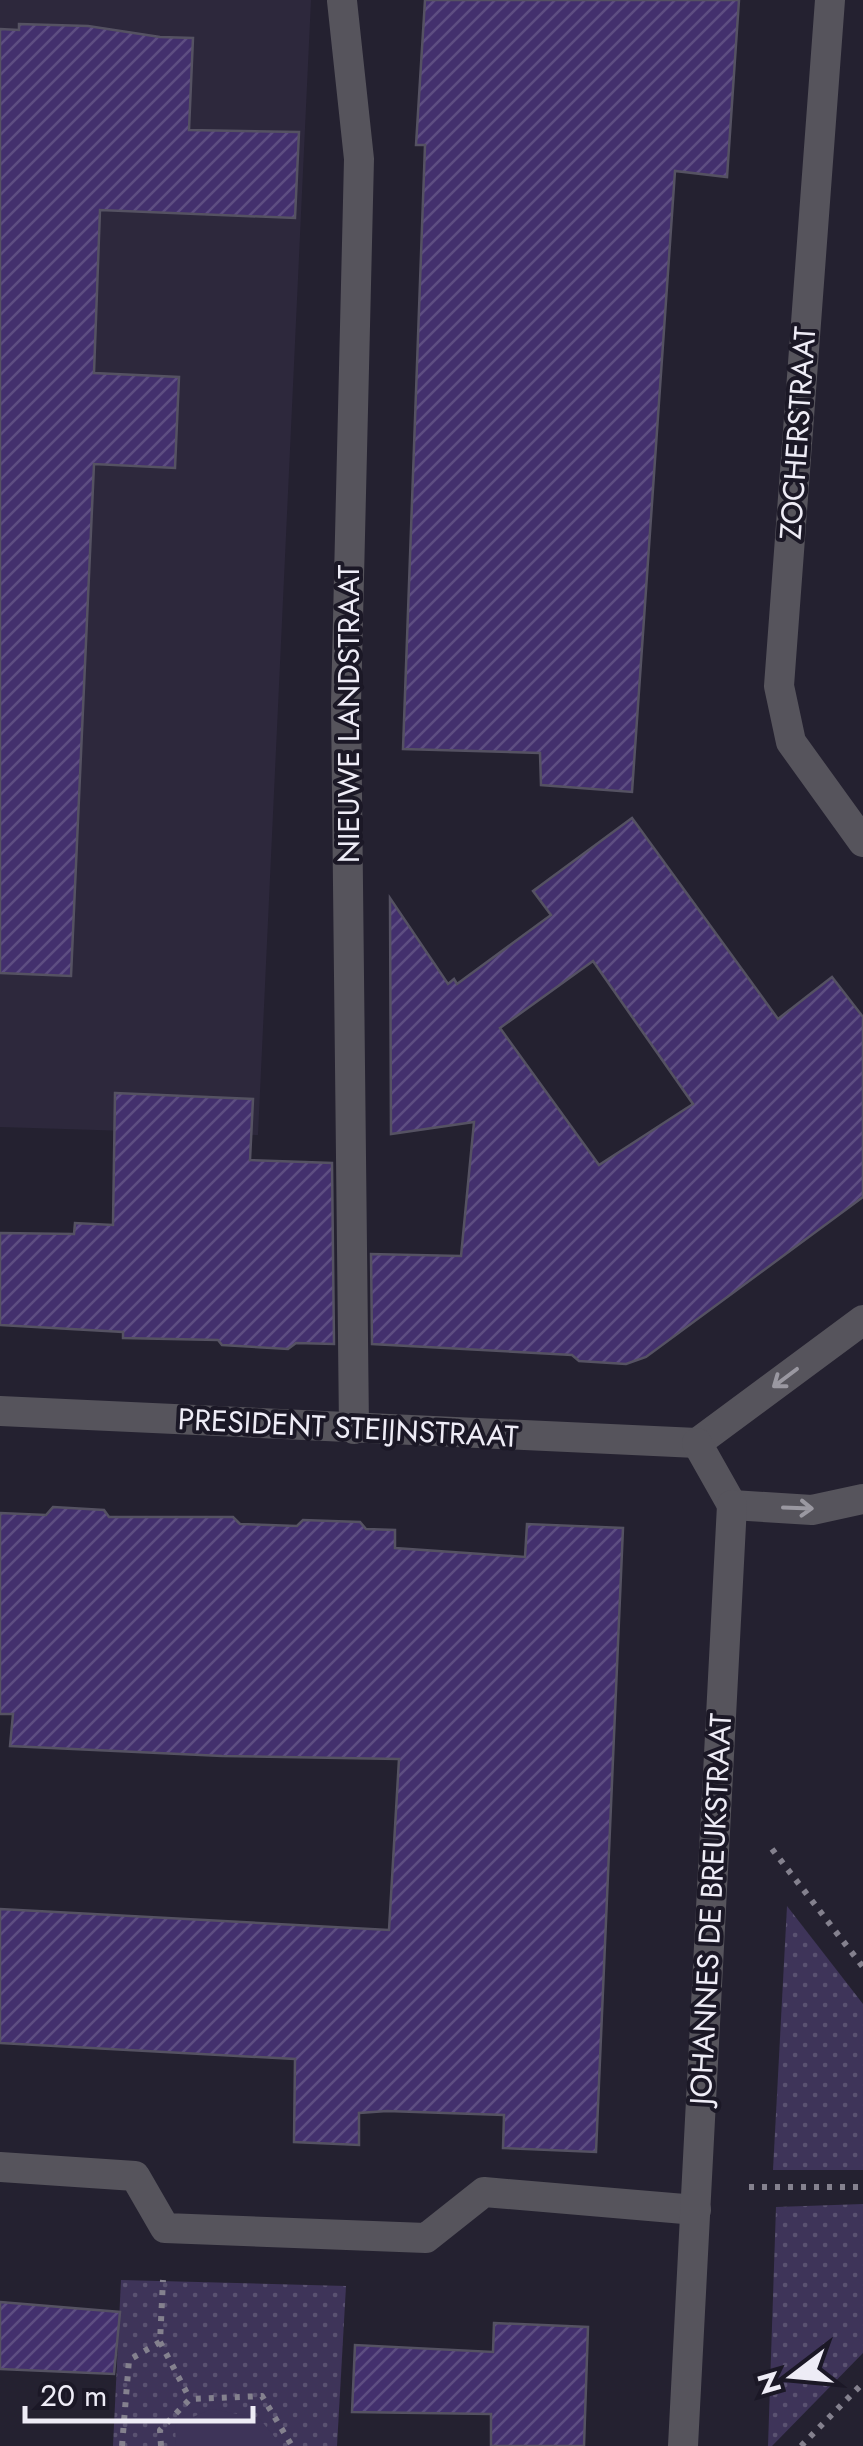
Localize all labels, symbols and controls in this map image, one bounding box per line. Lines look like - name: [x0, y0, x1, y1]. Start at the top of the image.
- street label: ZOCHERSTRAAT: [769, 325, 826, 541]
- street label: NIEUWE LANDSTRAAT: [327, 565, 370, 863]
- one-way arrow: [772, 1367, 799, 1388]
- street label: PRESIDENT STEIJNSTRAAT: [177, 1397, 519, 1458]
- one-way arrow: [781, 1499, 813, 1518]
- street label: JOHANNES DE BREUKSTRAAT: [679, 1712, 742, 2110]
- north arrow: [743, 2326, 843, 2426]
- scale bar: [25, 2361, 252, 2423]
- text: N: [747, 2366, 792, 2399]
- text: 20 m: [40, 2374, 107, 2417]

